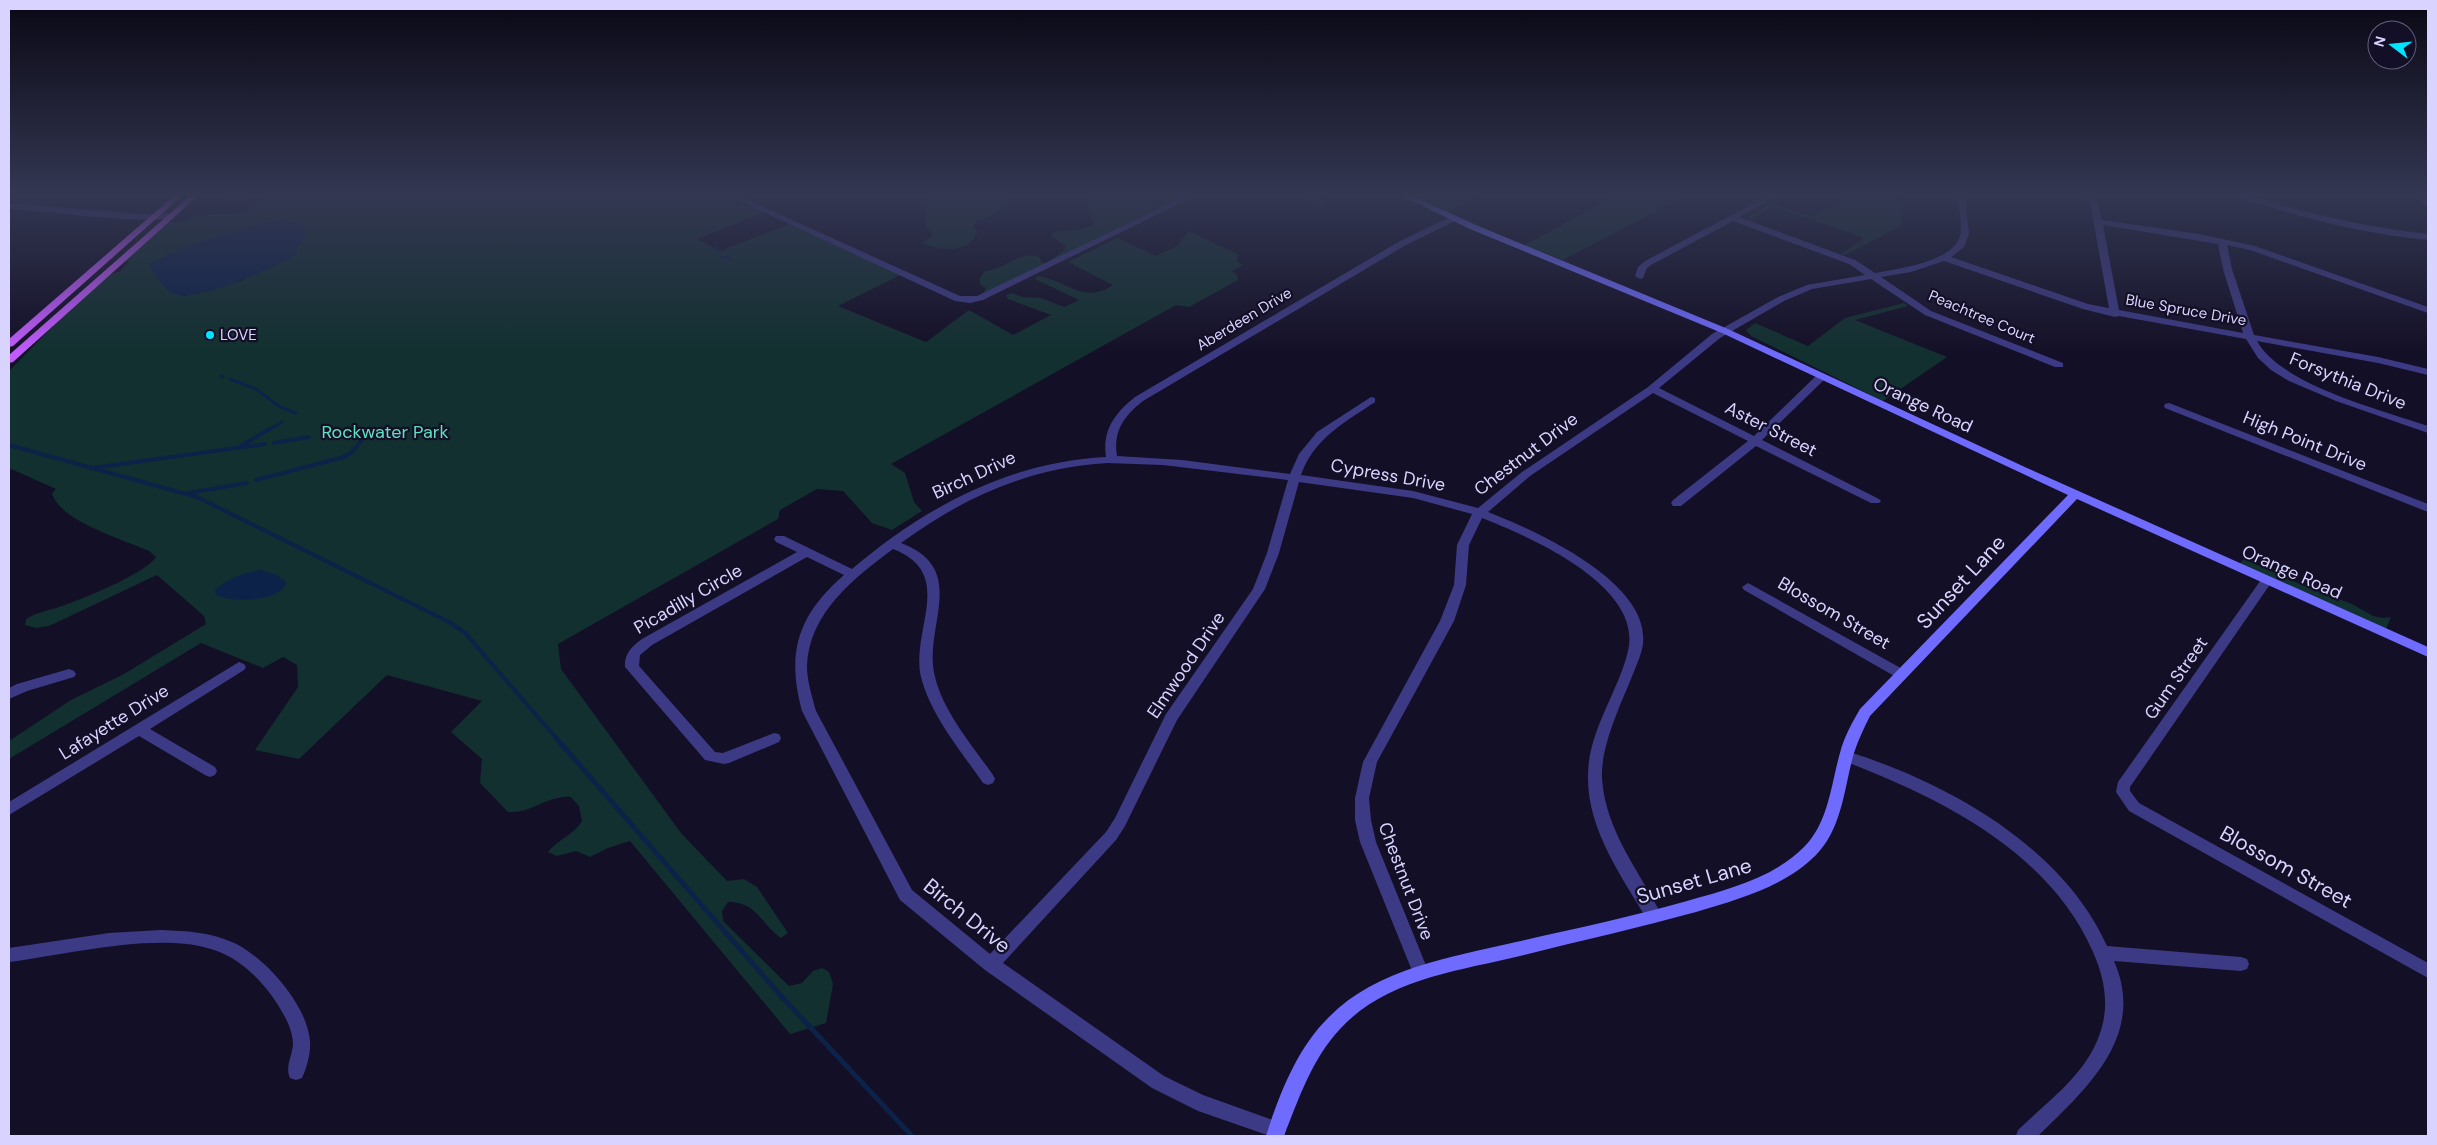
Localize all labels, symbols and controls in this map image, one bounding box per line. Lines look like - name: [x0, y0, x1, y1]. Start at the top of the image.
- north arrow: [2367, 20, 2417, 70]
- text: N: [2369, 34, 2390, 49]
- street label: Aberdeen Drive: [1193, 283, 1295, 355]
- street label: Peachtree Court: [1926, 286, 2038, 349]
- street label: Blue Spruce Drive: [2124, 290, 2248, 330]
- place label: LOVE: [220, 325, 257, 345]
- marker: LOVE: [204, 329, 216, 341]
- street label: Forsythia Drive: [2286, 347, 2410, 415]
- street label: Orange Road: [1869, 371, 1977, 439]
- street label: Aster Street: [1721, 396, 1821, 462]
- street label: High Point Drive: [2240, 405, 2370, 477]
- street label: Chestnut Drive: [1469, 407, 1583, 501]
- park label: Rockwater Park: [321, 420, 449, 444]
- street label: Birch Drive: [928, 445, 1020, 505]
- street label: Cypress Drive: [1329, 453, 1447, 497]
- street label: Sunset Lane: [1910, 529, 2012, 635]
- street label: Orange Road: [2238, 539, 2346, 605]
- street label: Picadilly Circle: [629, 558, 747, 640]
- street label: Blossom Street: [1773, 571, 1895, 655]
- street label: Elmwood Drive: [1141, 607, 1231, 723]
- street label: Gum Street: [2139, 632, 2213, 724]
- street label: Lafayette Drive: [55, 679, 173, 765]
- street label: Chestnut Drive: [1373, 819, 1439, 943]
- street label: Blossom Street: [2215, 819, 2357, 915]
- street label: Sunset Lane: [1633, 851, 1755, 911]
- street label: Birch Drive: [918, 872, 1016, 960]

